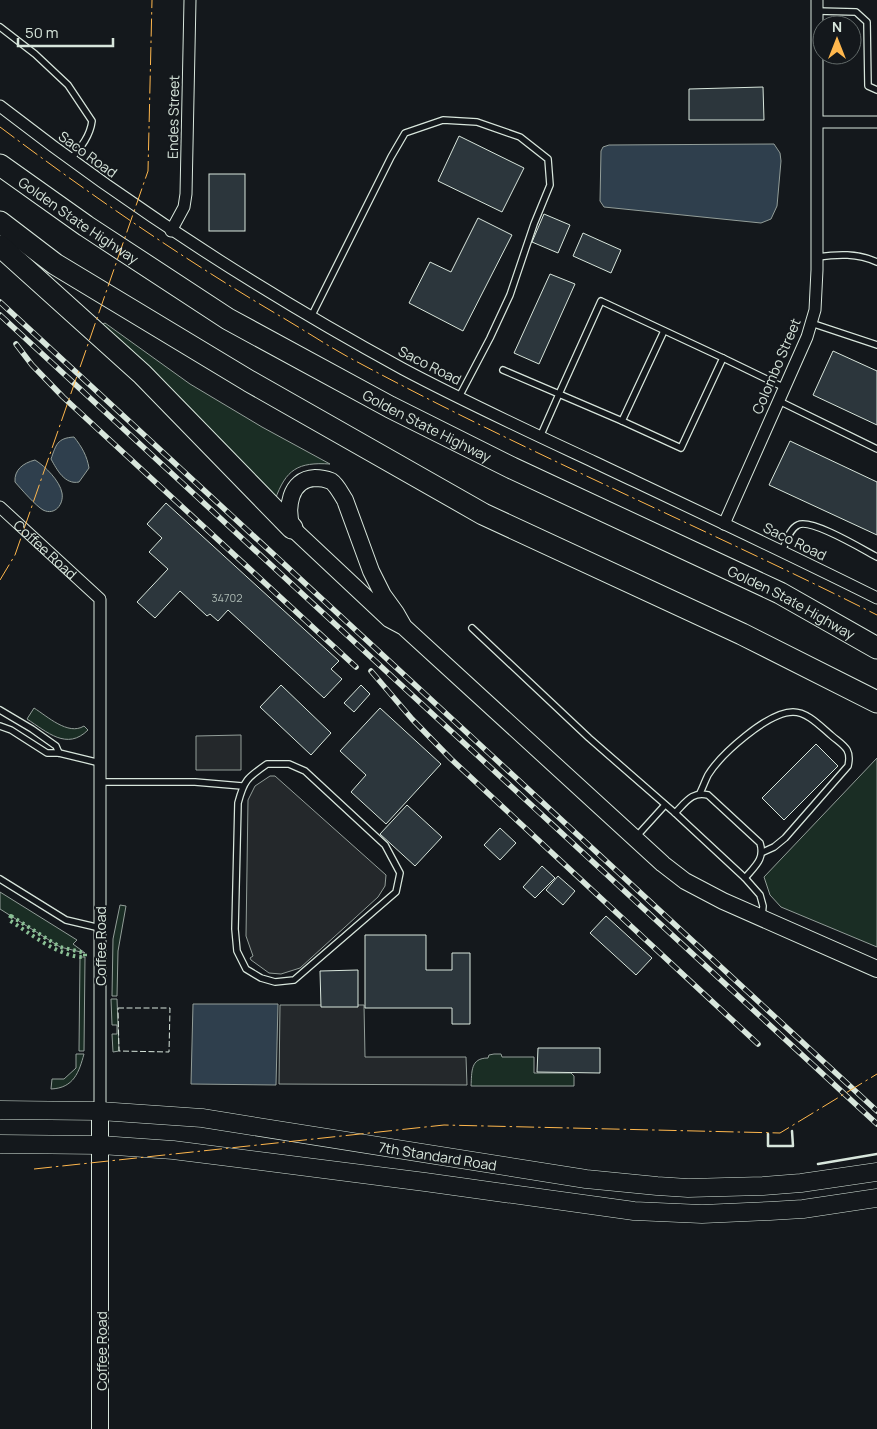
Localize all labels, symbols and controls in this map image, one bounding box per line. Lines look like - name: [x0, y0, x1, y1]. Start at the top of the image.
- scale bar: [18, 15, 112, 47]
- north arrow: [812, 15, 862, 65]
- text: N: [832, 17, 842, 36]
- text: 50 m: [25, 22, 59, 43]
- street label: Endes Street: [163, 74, 183, 159]
- street label: Saco Road: [55, 126, 121, 182]
- street label: Golden State Highway: [15, 172, 143, 268]
- street label: Colombo Street: [747, 315, 805, 417]
- street label: Saco Road: [395, 341, 465, 389]
- street label: Golden State Highway: [360, 385, 495, 466]
- street label: Coffee Road: [10, 515, 81, 583]
- street label: Saco Road: [760, 518, 830, 564]
- street label: Golden State Highway: [725, 560, 859, 644]
- house number: 34702: [211, 590, 243, 605]
- street label: Coffee Road: [91, 906, 110, 986]
- street label: 7th Standard Road: [377, 1137, 498, 1174]
- street label: Coffee Road: [92, 1311, 111, 1391]

